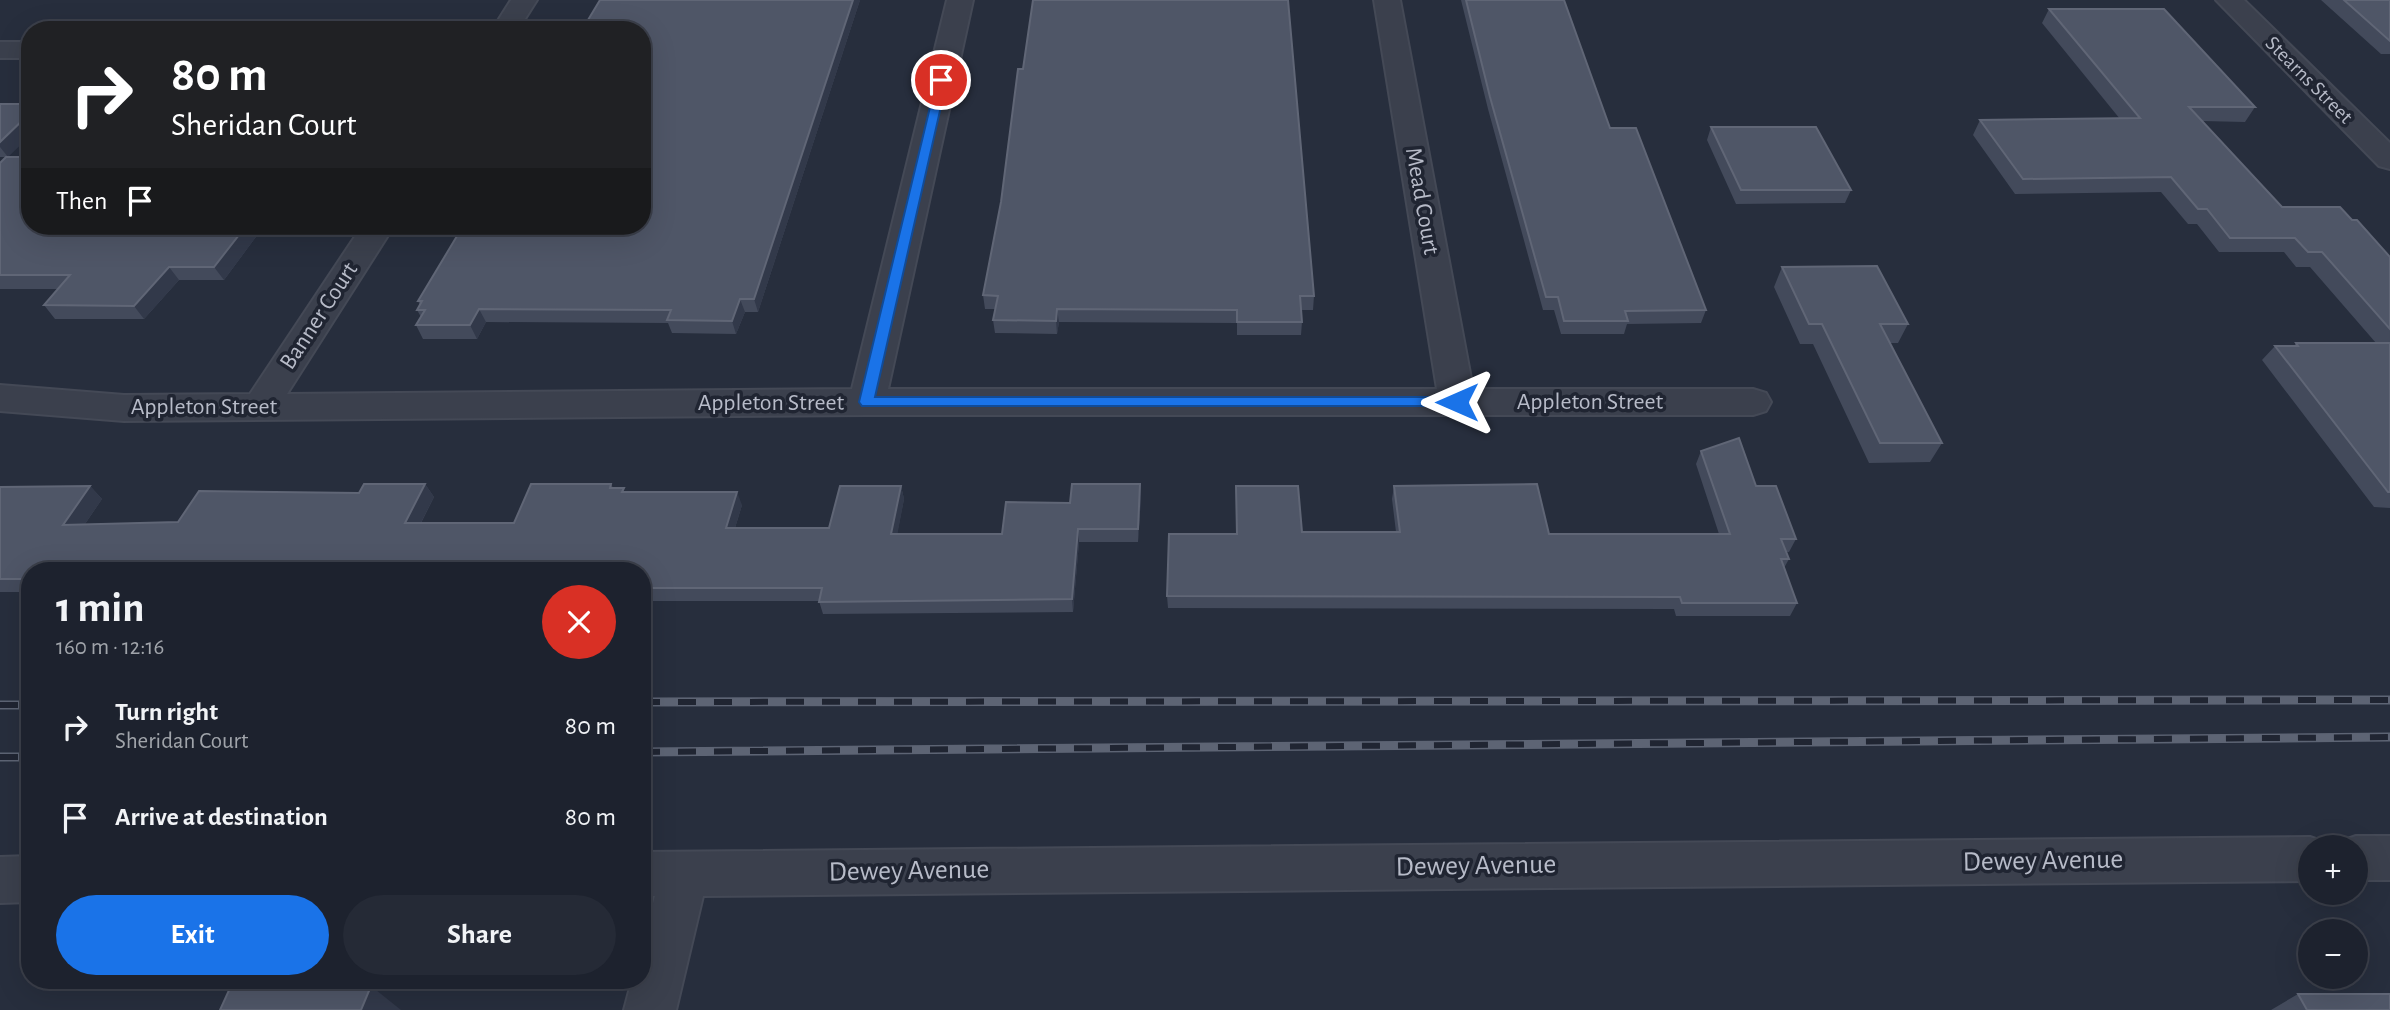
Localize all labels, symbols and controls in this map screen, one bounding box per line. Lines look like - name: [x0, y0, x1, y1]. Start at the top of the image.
- street label: Stearns Street: [2261, 32, 2357, 128]
- icon: right: [56, 49, 147, 140]
- pin: [911, 50, 971, 110]
- text: 80 m: [171, 51, 268, 100]
- icon: arrive: [922, 61, 960, 99]
- text: Sheridan Court: [171, 109, 356, 141]
- street label: Mead Court: [1401, 146, 1443, 257]
- icon: arrive: [121, 182, 159, 220]
- text: Then: [56, 188, 107, 214]
- street label: Banner Court: [276, 258, 363, 374]
- position arrow: [1420, 365, 1494, 439]
- street label: Appleton Street: [1517, 390, 1664, 414]
- street label: Appleton Street: [698, 391, 845, 415]
- street label: Appleton Street: [131, 395, 278, 419]
- button: close: [542, 585, 616, 659]
- text: 1 min: [56, 587, 145, 629]
- text: 160 m · 12:16: [56, 636, 164, 659]
- text: Turn right: [115, 699, 218, 725]
- icon: right: [56, 708, 94, 746]
- text: 80 m: [565, 713, 616, 739]
- text: Sheridan Court: [115, 730, 248, 753]
- icon: arrive: [56, 799, 94, 837]
- text: Arrive at destination: [115, 804, 328, 830]
- text: 80 m: [565, 804, 616, 830]
- map controls: [2298, 835, 2368, 989]
- button: +: [2298, 835, 2368, 905]
- street label: Dewey Avenue: [1962, 846, 2124, 876]
- street label: Dewey Avenue: [1395, 851, 1557, 881]
- street label: Dewey Avenue: [828, 856, 990, 886]
- button: Exit: [56, 895, 329, 975]
- button: Share: [343, 895, 616, 975]
- button: −: [2298, 919, 2368, 989]

